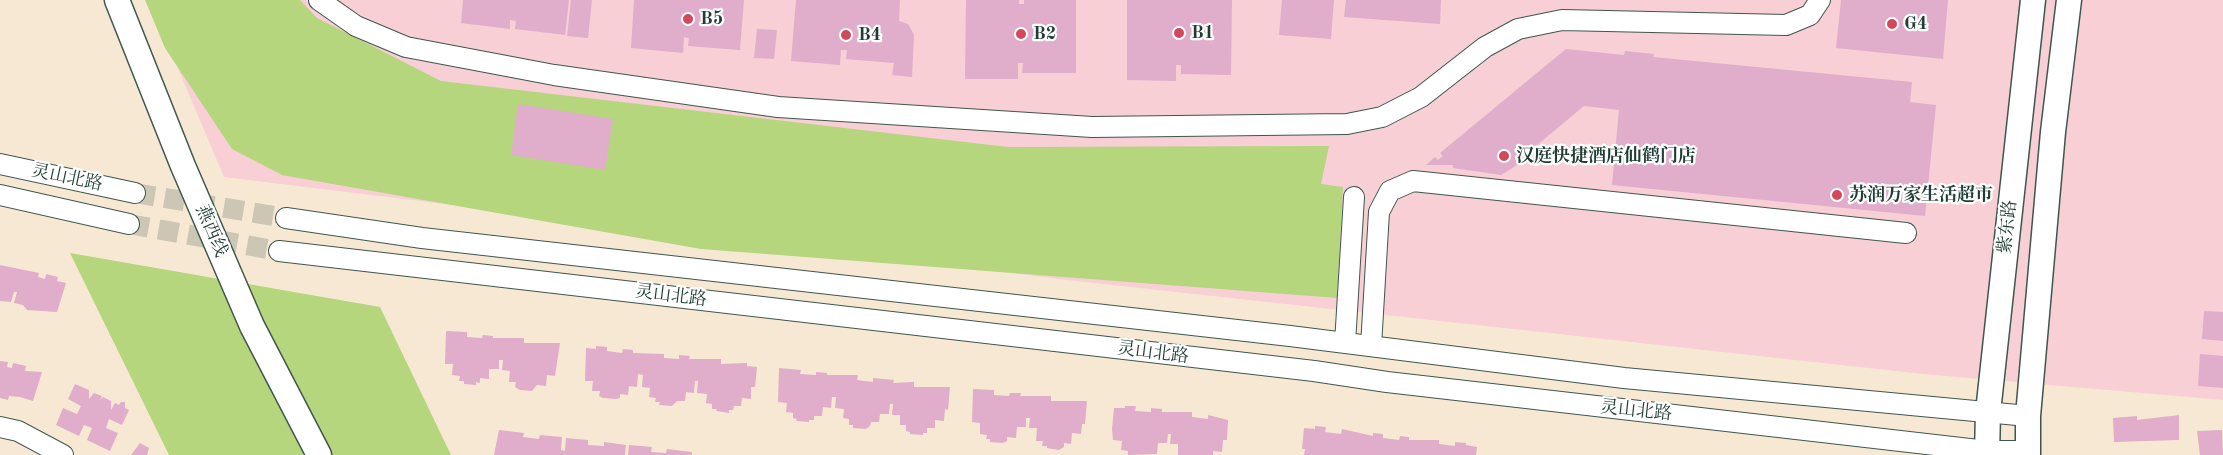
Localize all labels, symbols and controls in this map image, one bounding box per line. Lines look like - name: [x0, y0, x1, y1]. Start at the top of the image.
- place label: B5: [700, 8, 723, 30]
- marker: B5: [681, 12, 695, 26]
- place label: G4: [1904, 13, 1927, 35]
- marker: G4: [1885, 17, 1899, 31]
- place label: B1: [1191, 22, 1214, 44]
- place label: B2: [1033, 23, 1056, 45]
- place label: B4: [858, 24, 881, 46]
- marker: B1: [1172, 26, 1186, 40]
- marker: B2: [1014, 27, 1028, 41]
- marker: B4: [839, 28, 853, 42]
- place label: 汉庭快捷酒店仙鹤门店: [1516, 145, 1696, 167]
- marker: 汉庭快捷酒店仙鹤门店: [1497, 149, 1511, 163]
- street label: 灵山北路: [30, 160, 104, 196]
- place label: 苏润万家生活超市: [1849, 184, 1993, 206]
- marker: 苏润万家生活超市: [1830, 188, 1844, 202]
- street label: 紫东路: [1994, 199, 2022, 255]
- street label: 燕西线: [191, 202, 231, 260]
- street label: 灵山北路: [634, 281, 708, 311]
- street label: 灵山北路: [1116, 338, 1190, 368]
- street label: 灵山北路: [1599, 396, 1673, 426]

